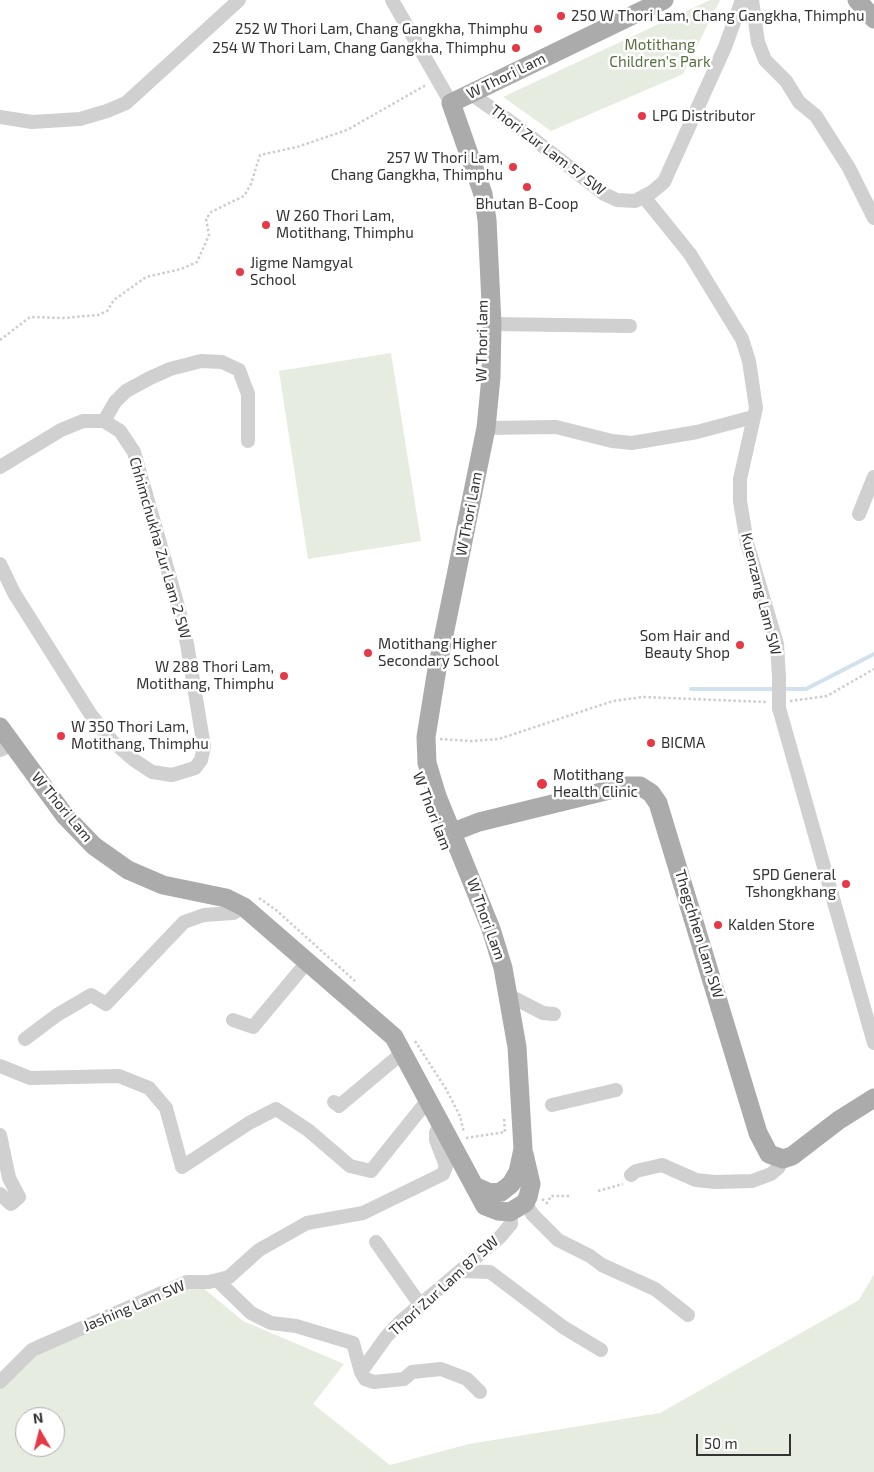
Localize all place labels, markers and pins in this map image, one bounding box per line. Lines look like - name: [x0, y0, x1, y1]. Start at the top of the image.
- place label: 250 W Thori Lam, Chang Gangkha, Thimphu: [571, 7, 865, 25]
- marker: 250 W Thori Lam, Chang Gangkha, Thimphu: [555, 10, 567, 22]
- place label: 252 W Thori Lam, Chang Gangkha, Thimphu: [235, 20, 528, 38]
- marker: 252 W Thori Lam, Chang Gangkha, Thimphu: [532, 23, 544, 35]
- place label: 254 W Thori Lam, Chang Gangkha, Thimphu: [212, 39, 506, 57]
- marker: 254 W Thori Lam, Chang Gangkha, Thimphu: [510, 42, 522, 54]
- place label: LPG Distributor: [652, 107, 755, 125]
- marker: LPG Distributor: [636, 110, 648, 122]
- place label: 257 W Thori Lam, Chang Gangkha, Thimphu: [331, 149, 503, 184]
- marker: 257 W Thori Lam, Chang Gangkha, Thimphu: [507, 161, 519, 173]
- marker: Bhutan B-Coop: [521, 181, 533, 193]
- place label: Bhutan B-Coop: [476, 195, 578, 213]
- place label: W 260 Thori Lam, Motithang, Thimphu: [276, 207, 414, 242]
- marker: W 260 Thori Lam, Motithang, Thimphu: [260, 219, 272, 231]
- place label: Jigme Namgyal School: [250, 254, 353, 289]
- marker: Jigme Namgyal School: [234, 266, 246, 278]
- place label: Som Hair and Beauty Shop: [640, 627, 730, 662]
- place label: Motithang Higher Secondary School: [378, 635, 499, 670]
- marker: Som Hair and Beauty Shop: [734, 639, 746, 651]
- marker: Motithang Higher Secondary School: [362, 647, 374, 659]
- place label: W 288 Thori Lam, Motithang, Thimphu: [136, 658, 274, 693]
- marker: W 288 Thori Lam, Motithang, Thimphu: [278, 670, 290, 682]
- place label: W 350 Thori Lam, Motithang, Thimphu: [71, 718, 209, 753]
- marker: W 350 Thori Lam, Motithang, Thimphu: [55, 730, 67, 742]
- place label: BICMA: [661, 734, 705, 752]
- marker: BICMA: [645, 737, 657, 749]
- place label: Motithang Health Clinic: [553, 766, 638, 801]
- marker: Motithang Health Clinic: [535, 777, 549, 791]
- place label: SPD General Tshongkhang: [745, 866, 836, 901]
- marker: SPD General Tshongkhang: [840, 878, 852, 890]
- place label: Kalden Store: [728, 916, 815, 934]
- marker: Kalden Store: [712, 919, 724, 931]

